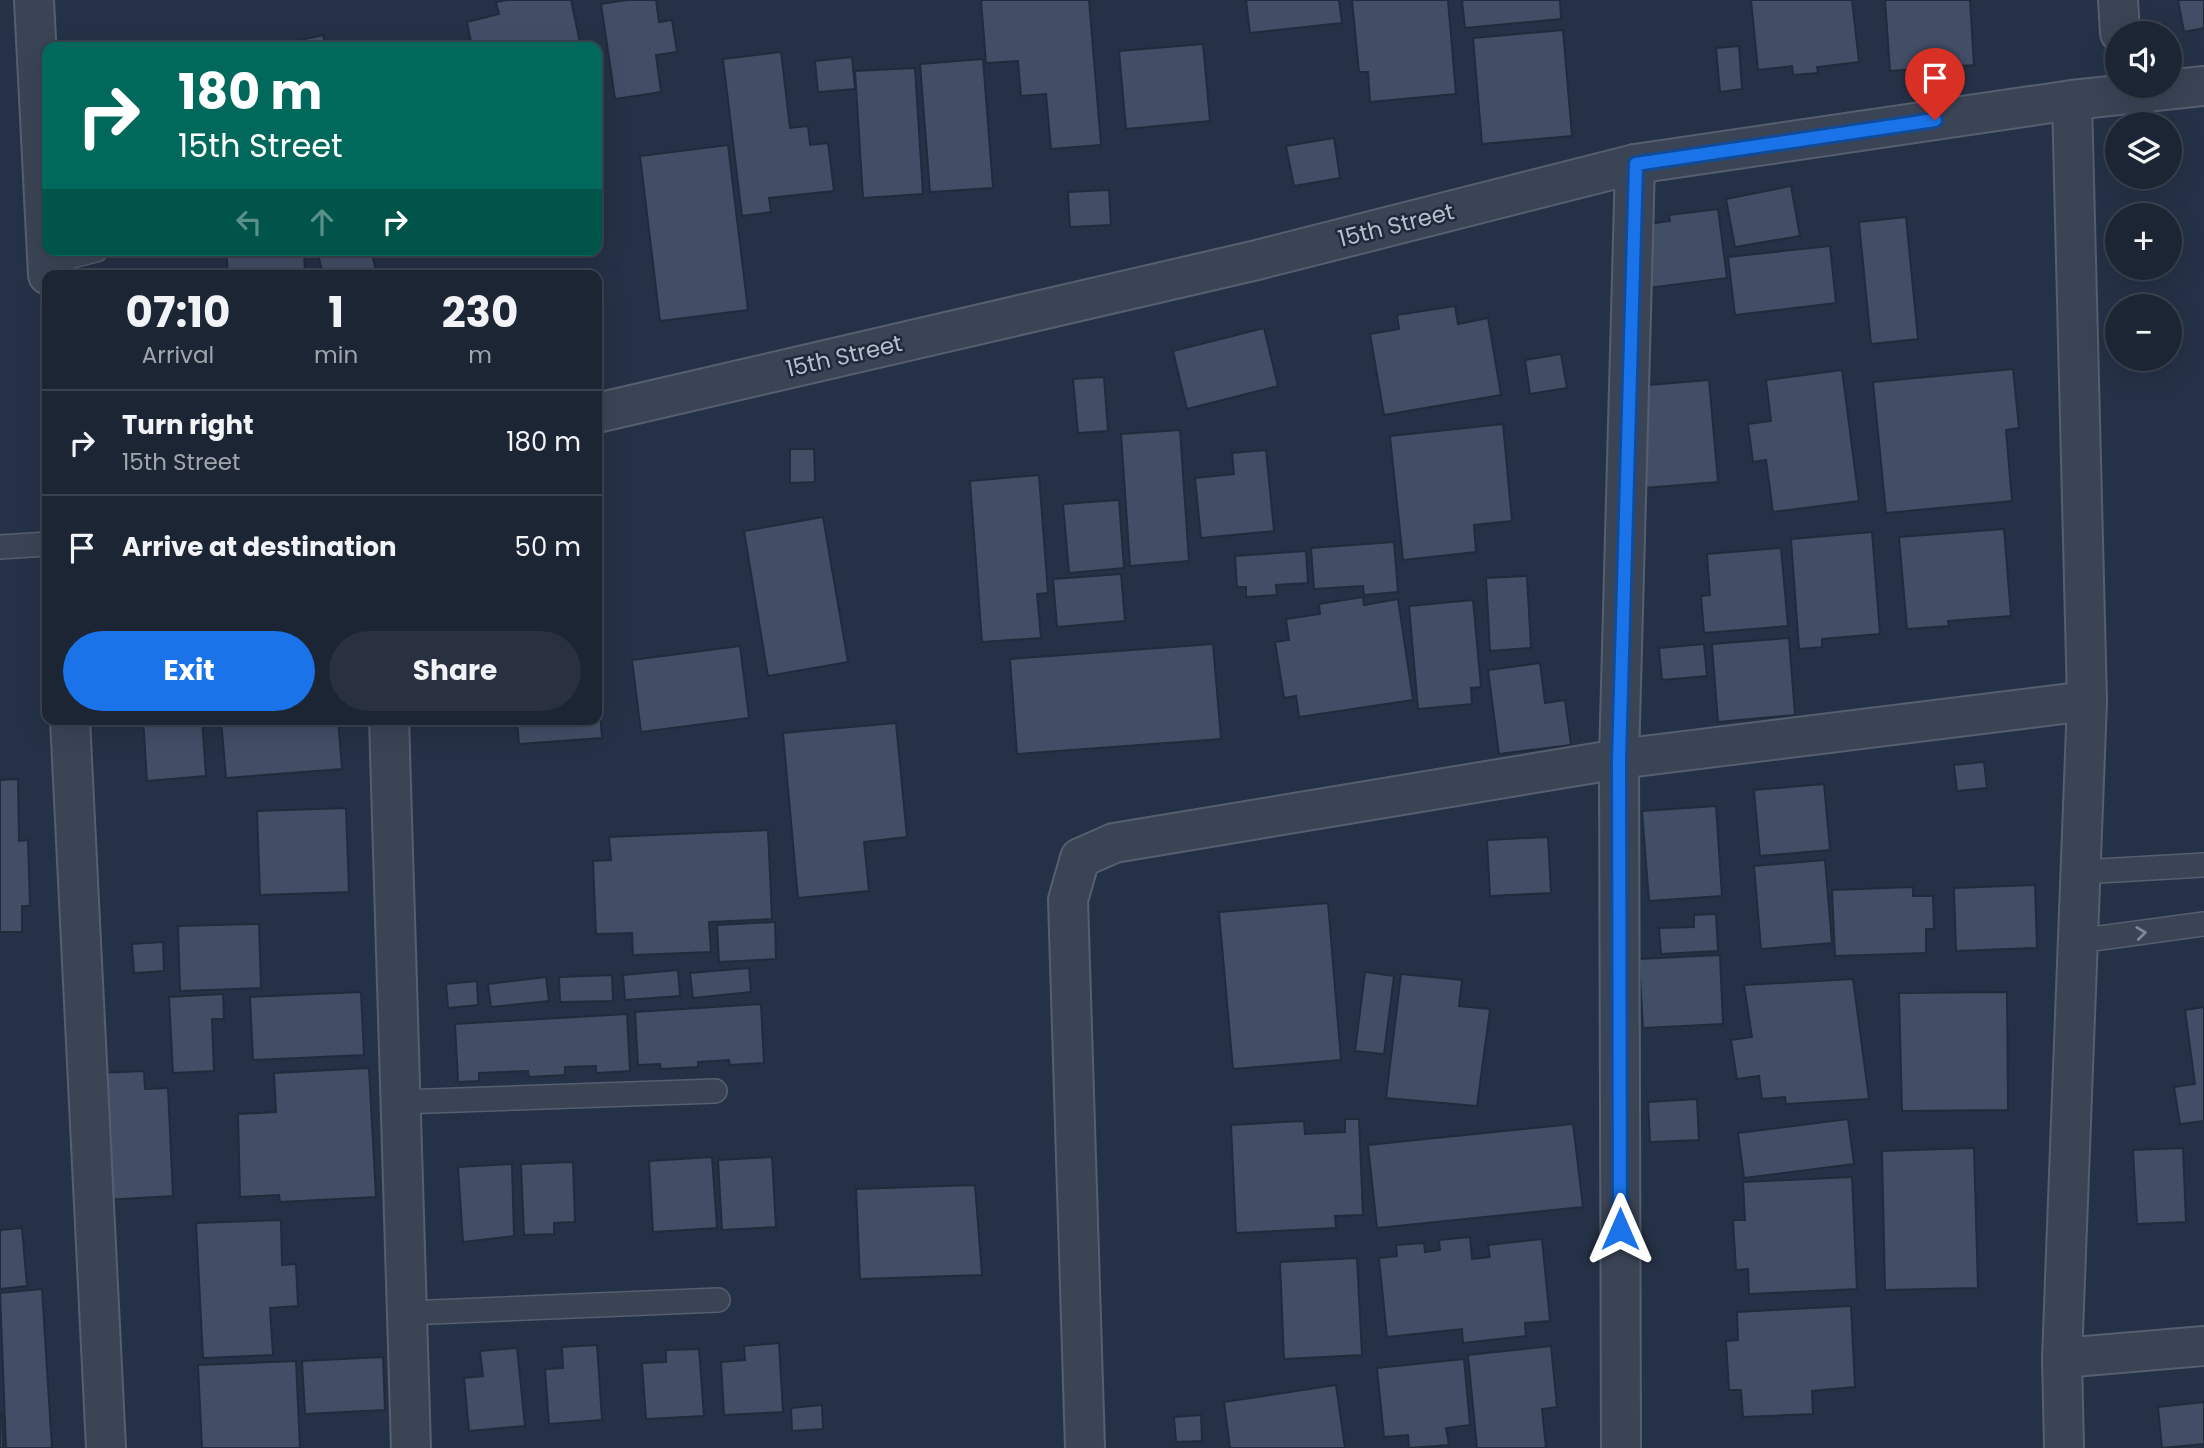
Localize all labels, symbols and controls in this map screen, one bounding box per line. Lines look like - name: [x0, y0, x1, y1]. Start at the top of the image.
- map controls: [2105, 21, 2182, 371]
- button: sound: [2105, 21, 2182, 98]
- pin: [1905, 48, 1965, 120]
- text: 180 m: [178, 58, 322, 126]
- icon: arrive: [1916, 59, 1954, 97]
- icon: right: [63, 70, 154, 161]
- button: layers: [2105, 112, 2182, 189]
- text: 15th Street: [178, 123, 343, 168]
- street label: 15th Street: [1335, 195, 1457, 255]
- icon: left: [230, 203, 268, 241]
- icon: ahead: [303, 203, 341, 241]
- icon: right: [376, 203, 414, 241]
- button: +: [2105, 203, 2182, 280]
- text: 07:10: [126, 283, 231, 342]
- text: 1: [328, 283, 344, 342]
- text: 230: [442, 283, 518, 342]
- button: −: [2105, 294, 2182, 371]
- street label: 15th Street: [783, 327, 905, 385]
- text: Arrival: [142, 339, 214, 371]
- text: min: [314, 339, 358, 371]
- text: m: [468, 339, 492, 371]
- text: Turn right: [122, 407, 254, 443]
- icon: right: [63, 424, 101, 462]
- text: 180 m: [506, 424, 581, 460]
- text: 15th Street: [122, 446, 240, 478]
- icon: arrive: [63, 529, 101, 567]
- text: Arrive at destination: [122, 529, 397, 565]
- text: 50 m: [515, 529, 581, 565]
- button: Exit: [63, 631, 315, 711]
- button: Share: [329, 631, 581, 711]
- one-way arrow: [2135, 925, 2147, 940]
- position arrow: [1583, 1192, 1657, 1266]

